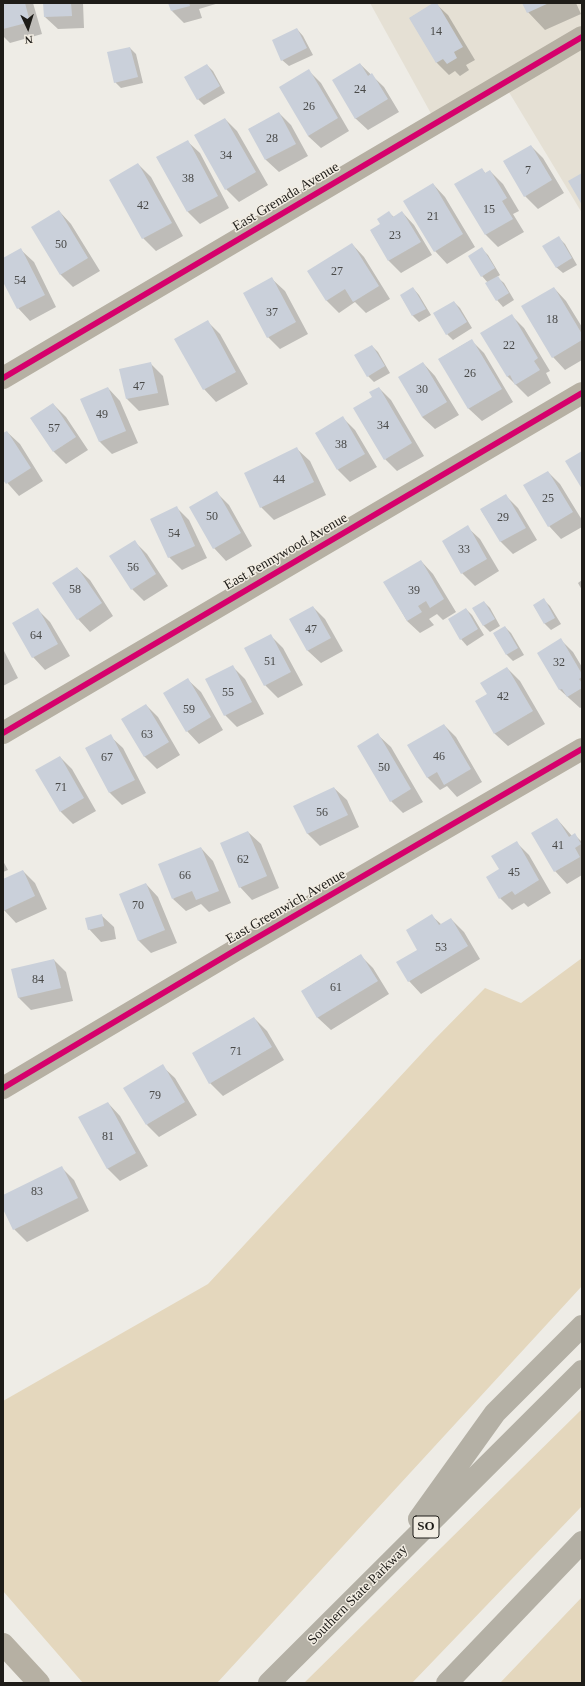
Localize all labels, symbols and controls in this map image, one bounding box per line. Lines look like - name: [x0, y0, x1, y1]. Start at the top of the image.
- north arrow: [8, 8, 48, 48]
- house number: 14: [430, 25, 442, 39]
- text: N: [24, 34, 33, 46]
- house number: 24: [354, 83, 366, 97]
- house number: 26: [303, 100, 315, 114]
- house number: 28: [266, 132, 278, 146]
- house number: 34: [220, 149, 232, 163]
- street label: East Grenada Avenue: [230, 159, 342, 235]
- house number: 7: [525, 164, 531, 178]
- house number: 38: [182, 172, 194, 186]
- house number: 42: [137, 199, 149, 213]
- house number: 15: [483, 203, 495, 217]
- house number: 21: [427, 210, 439, 224]
- house number: 23: [389, 229, 401, 243]
- house number: 50: [55, 238, 67, 252]
- house number: 27: [331, 265, 343, 279]
- house number: 54: [14, 274, 26, 288]
- house number: 37: [266, 306, 278, 320]
- house number: 18: [546, 313, 558, 327]
- house number: 22: [503, 339, 515, 353]
- house number: 26: [464, 367, 476, 381]
- house number: 47: [133, 380, 145, 394]
- house number: 30: [416, 383, 428, 397]
- house number: 49: [96, 408, 108, 422]
- house number: 34: [377, 419, 389, 433]
- house number: 57: [48, 422, 60, 436]
- house number: 38: [335, 438, 347, 452]
- house number: 44: [273, 473, 285, 487]
- house number: 25: [542, 492, 554, 506]
- house number: 50: [206, 510, 218, 524]
- street label: East Pennywood Avenue: [221, 510, 351, 594]
- house number: 29: [497, 511, 509, 525]
- house number: 54: [168, 527, 180, 541]
- house number: 33: [458, 543, 470, 557]
- house number: 56: [127, 561, 139, 575]
- house number: 58: [69, 583, 81, 597]
- house number: 39: [408, 584, 420, 598]
- house number: 47: [305, 623, 317, 637]
- house number: 64: [30, 629, 42, 643]
- house number: 51: [264, 655, 276, 669]
- house number: 32: [553, 656, 565, 670]
- house number: 55: [222, 686, 234, 700]
- house number: 42: [497, 690, 509, 704]
- house number: 59: [183, 703, 195, 717]
- house number: 63: [141, 728, 153, 742]
- house number: 46: [433, 750, 445, 764]
- house number: 67: [101, 751, 113, 765]
- house number: 50: [378, 761, 390, 775]
- house number: 71: [55, 781, 67, 795]
- house number: 56: [316, 806, 328, 820]
- house number: 41: [552, 839, 564, 853]
- house number: 62: [237, 853, 249, 867]
- street label: East Greenwich Avenue: [223, 866, 349, 948]
- house number: 45: [508, 866, 520, 880]
- house number: 66: [179, 869, 191, 883]
- house number: 70: [132, 899, 144, 913]
- house number: 53: [435, 941, 447, 955]
- house number: 84: [32, 973, 44, 987]
- house number: 61: [330, 981, 342, 995]
- house number: 71: [230, 1045, 242, 1059]
- house number: 79: [149, 1089, 161, 1103]
- house number: 81: [102, 1130, 114, 1144]
- house number: 83: [31, 1185, 43, 1199]
- road number: SO: [413, 1516, 439, 1538]
- street label: Southern State Parkway: [304, 1541, 412, 1649]

